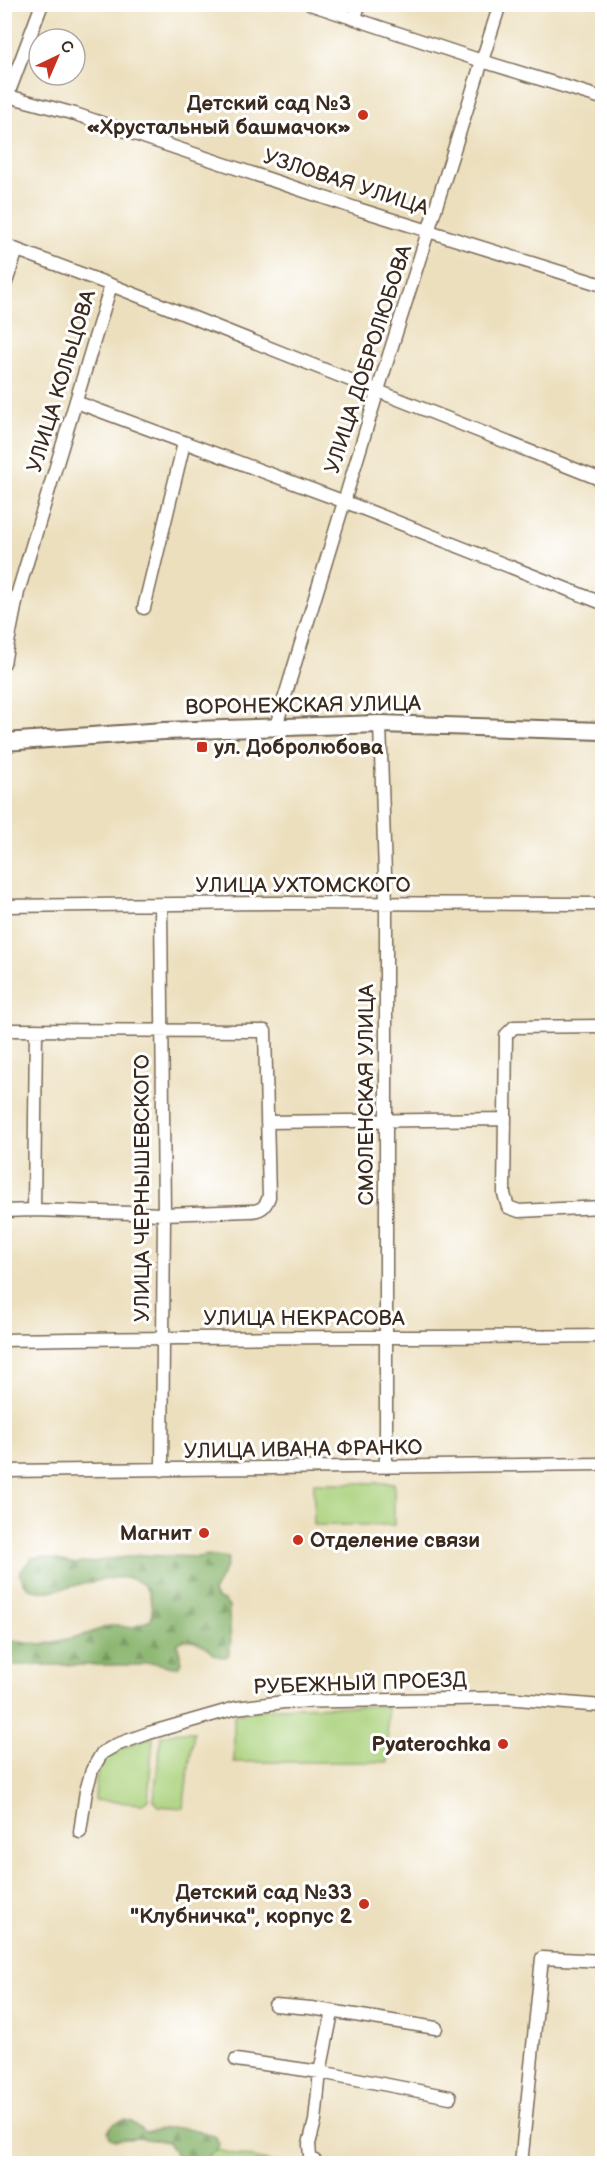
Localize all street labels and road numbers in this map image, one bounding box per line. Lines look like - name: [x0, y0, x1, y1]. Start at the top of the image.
- street label: УЗЛОВАЯ УЛИЦА: [260, 144, 432, 221]
- street label: УЛИЦА ДОБРОЛЮБОВА: [320, 241, 417, 477]
- street label: УЛИЦА КОЛЬЦОВА: [22, 287, 101, 475]
- street label: ВОРОНЕЖСКАЯ УЛИЦА: [185, 691, 421, 720]
- street label: УЛИЦА УХТОМСКОГО: [195, 873, 411, 898]
- street label: СМОЛЕНСКАЯ УЛИЦА: [354, 984, 379, 1206]
- street label: УЛИЦА ЧЕРНЫШЕВСКОГО: [130, 1054, 155, 1322]
- street label: УЛИЦА НЕКРАСОВА: [203, 1306, 405, 1331]
- street label: УЛИЦА ИВАНА ФРАНКО: [183, 1435, 423, 1464]
- street label: РУБЕЖНЫЙ ПРОЕЗД: [253, 1667, 468, 1700]

